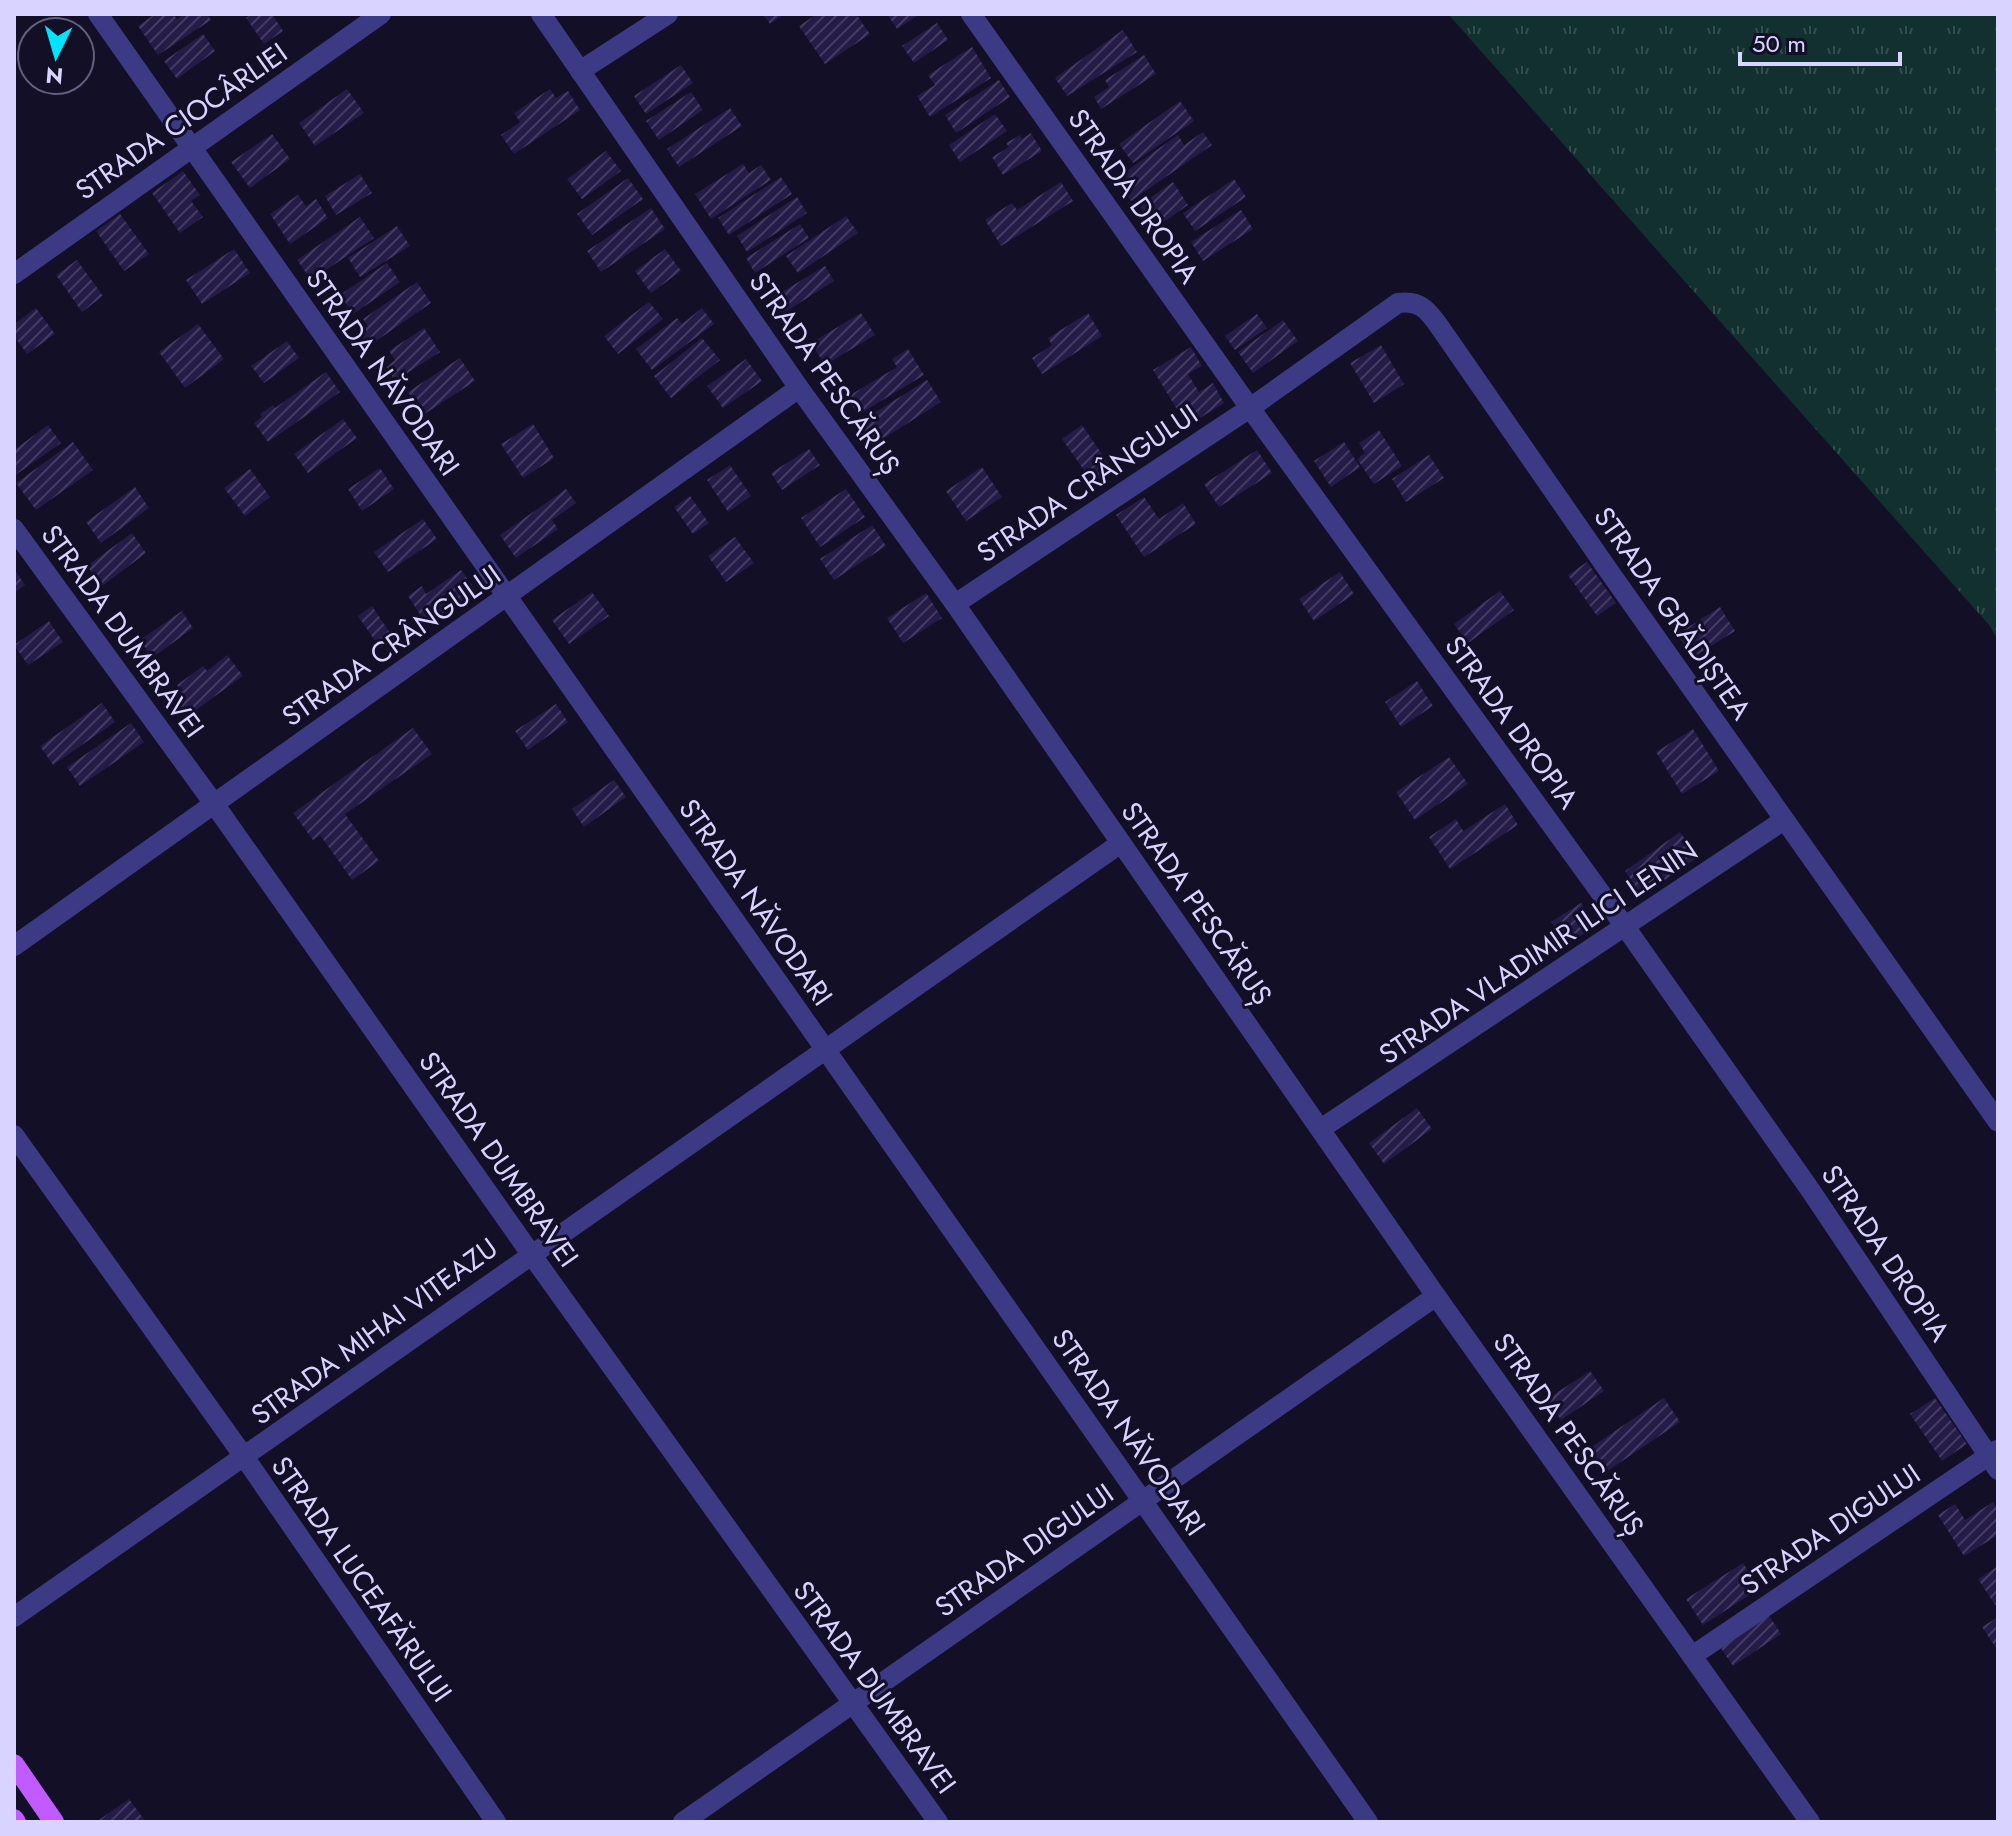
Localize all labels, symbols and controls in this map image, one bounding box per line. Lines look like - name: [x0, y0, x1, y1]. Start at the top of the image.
- north arrow: [16, 16, 96, 96]
- scale bar: [1740, 16, 1900, 66]
- text: 50 m: [1752, 26, 1806, 61]
- street label: STRADA CIOCÂRLIEI: [67, 33, 296, 210]
- text: N: [44, 59, 64, 93]
- street label: STRADA DROPIA: [1058, 101, 1210, 292]
- street label: STRADA NĂVODARI: [296, 260, 469, 484]
- street label: STRADA PESCĂRUȘ: [739, 263, 910, 483]
- street label: STRADA CRÂNGULUI: [969, 394, 1206, 573]
- street label: STRADA GRĂDIȘTEA: [1584, 498, 1762, 729]
- street label: STRADA DUMBRAVEI: [31, 516, 214, 746]
- street label: STRADA CRÂNGULUI: [273, 554, 509, 736]
- street label: STRADA DROPIA: [1435, 627, 1589, 818]
- street label: STRADA NĂVODARI: [669, 790, 842, 1014]
- street label: STRADA PESCĂRUȘ: [1111, 793, 1282, 1013]
- street label: STRADA VLADIMIR ILICI LENIN: [1371, 830, 1706, 1075]
- street label: STRADA DUMBRAVEI: [409, 1043, 588, 1275]
- street label: STRADA DROPIA: [1811, 1157, 1960, 1350]
- street label: STRADA MIHAI VITEAZU: [243, 1228, 506, 1435]
- street label: STRADA NĂVODARI: [1042, 1320, 1215, 1544]
- street label: STRADA PESCĂRUȘ: [1483, 1324, 1654, 1544]
- street label: STRADA LUCEAFĂRULUI: [261, 1448, 462, 1710]
- street label: STRADA DIGULUI: [1732, 1454, 1929, 1605]
- street label: STRADA DIGULUI: [927, 1473, 1122, 1627]
- street label: STRADA DUMBRAVEI: [783, 1572, 966, 1802]

